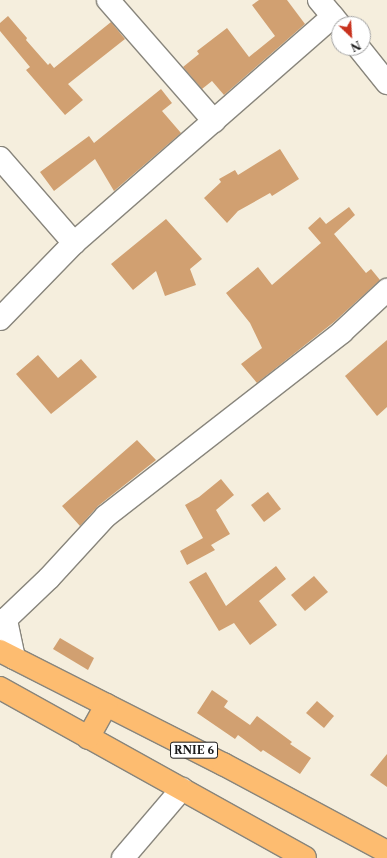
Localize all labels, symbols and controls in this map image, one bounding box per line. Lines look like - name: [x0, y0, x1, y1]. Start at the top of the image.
- north arrow: [331, 16, 371, 56]
- text: N: [348, 38, 363, 54]
- road number: RNIE 6: [170, 741, 218, 759]

